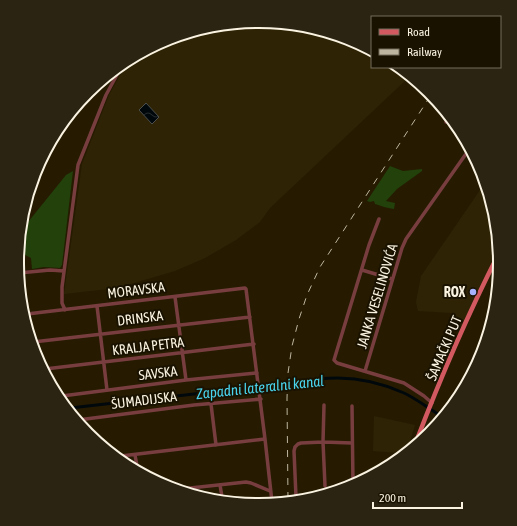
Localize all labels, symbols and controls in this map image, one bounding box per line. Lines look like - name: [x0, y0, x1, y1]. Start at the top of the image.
- legend: [371, 16, 501, 68]
- text: Road: [407, 25, 430, 39]
- text: Railway: [407, 45, 442, 59]
- street label: JANKA VESELINOVIĆA: [353, 242, 401, 350]
- street label: MORAVSKA: [106, 279, 166, 301]
- place label: ROX: [444, 284, 466, 300]
- marker: ROX: [468, 287, 478, 297]
- street label: DRINSKA: [116, 307, 164, 329]
- street label: ŠAMAČKI PUT: [422, 313, 465, 383]
- street label: KRALJA PETRA: [111, 334, 185, 358]
- street label: SAVSKA: [138, 363, 178, 383]
- water label: Zapadni lateralni kanal: [195, 372, 325, 402]
- street label: ŠUMADIJSKA: [110, 388, 178, 412]
- scale bar: [373, 484, 462, 510]
- text: 200 m: [379, 491, 406, 505]

